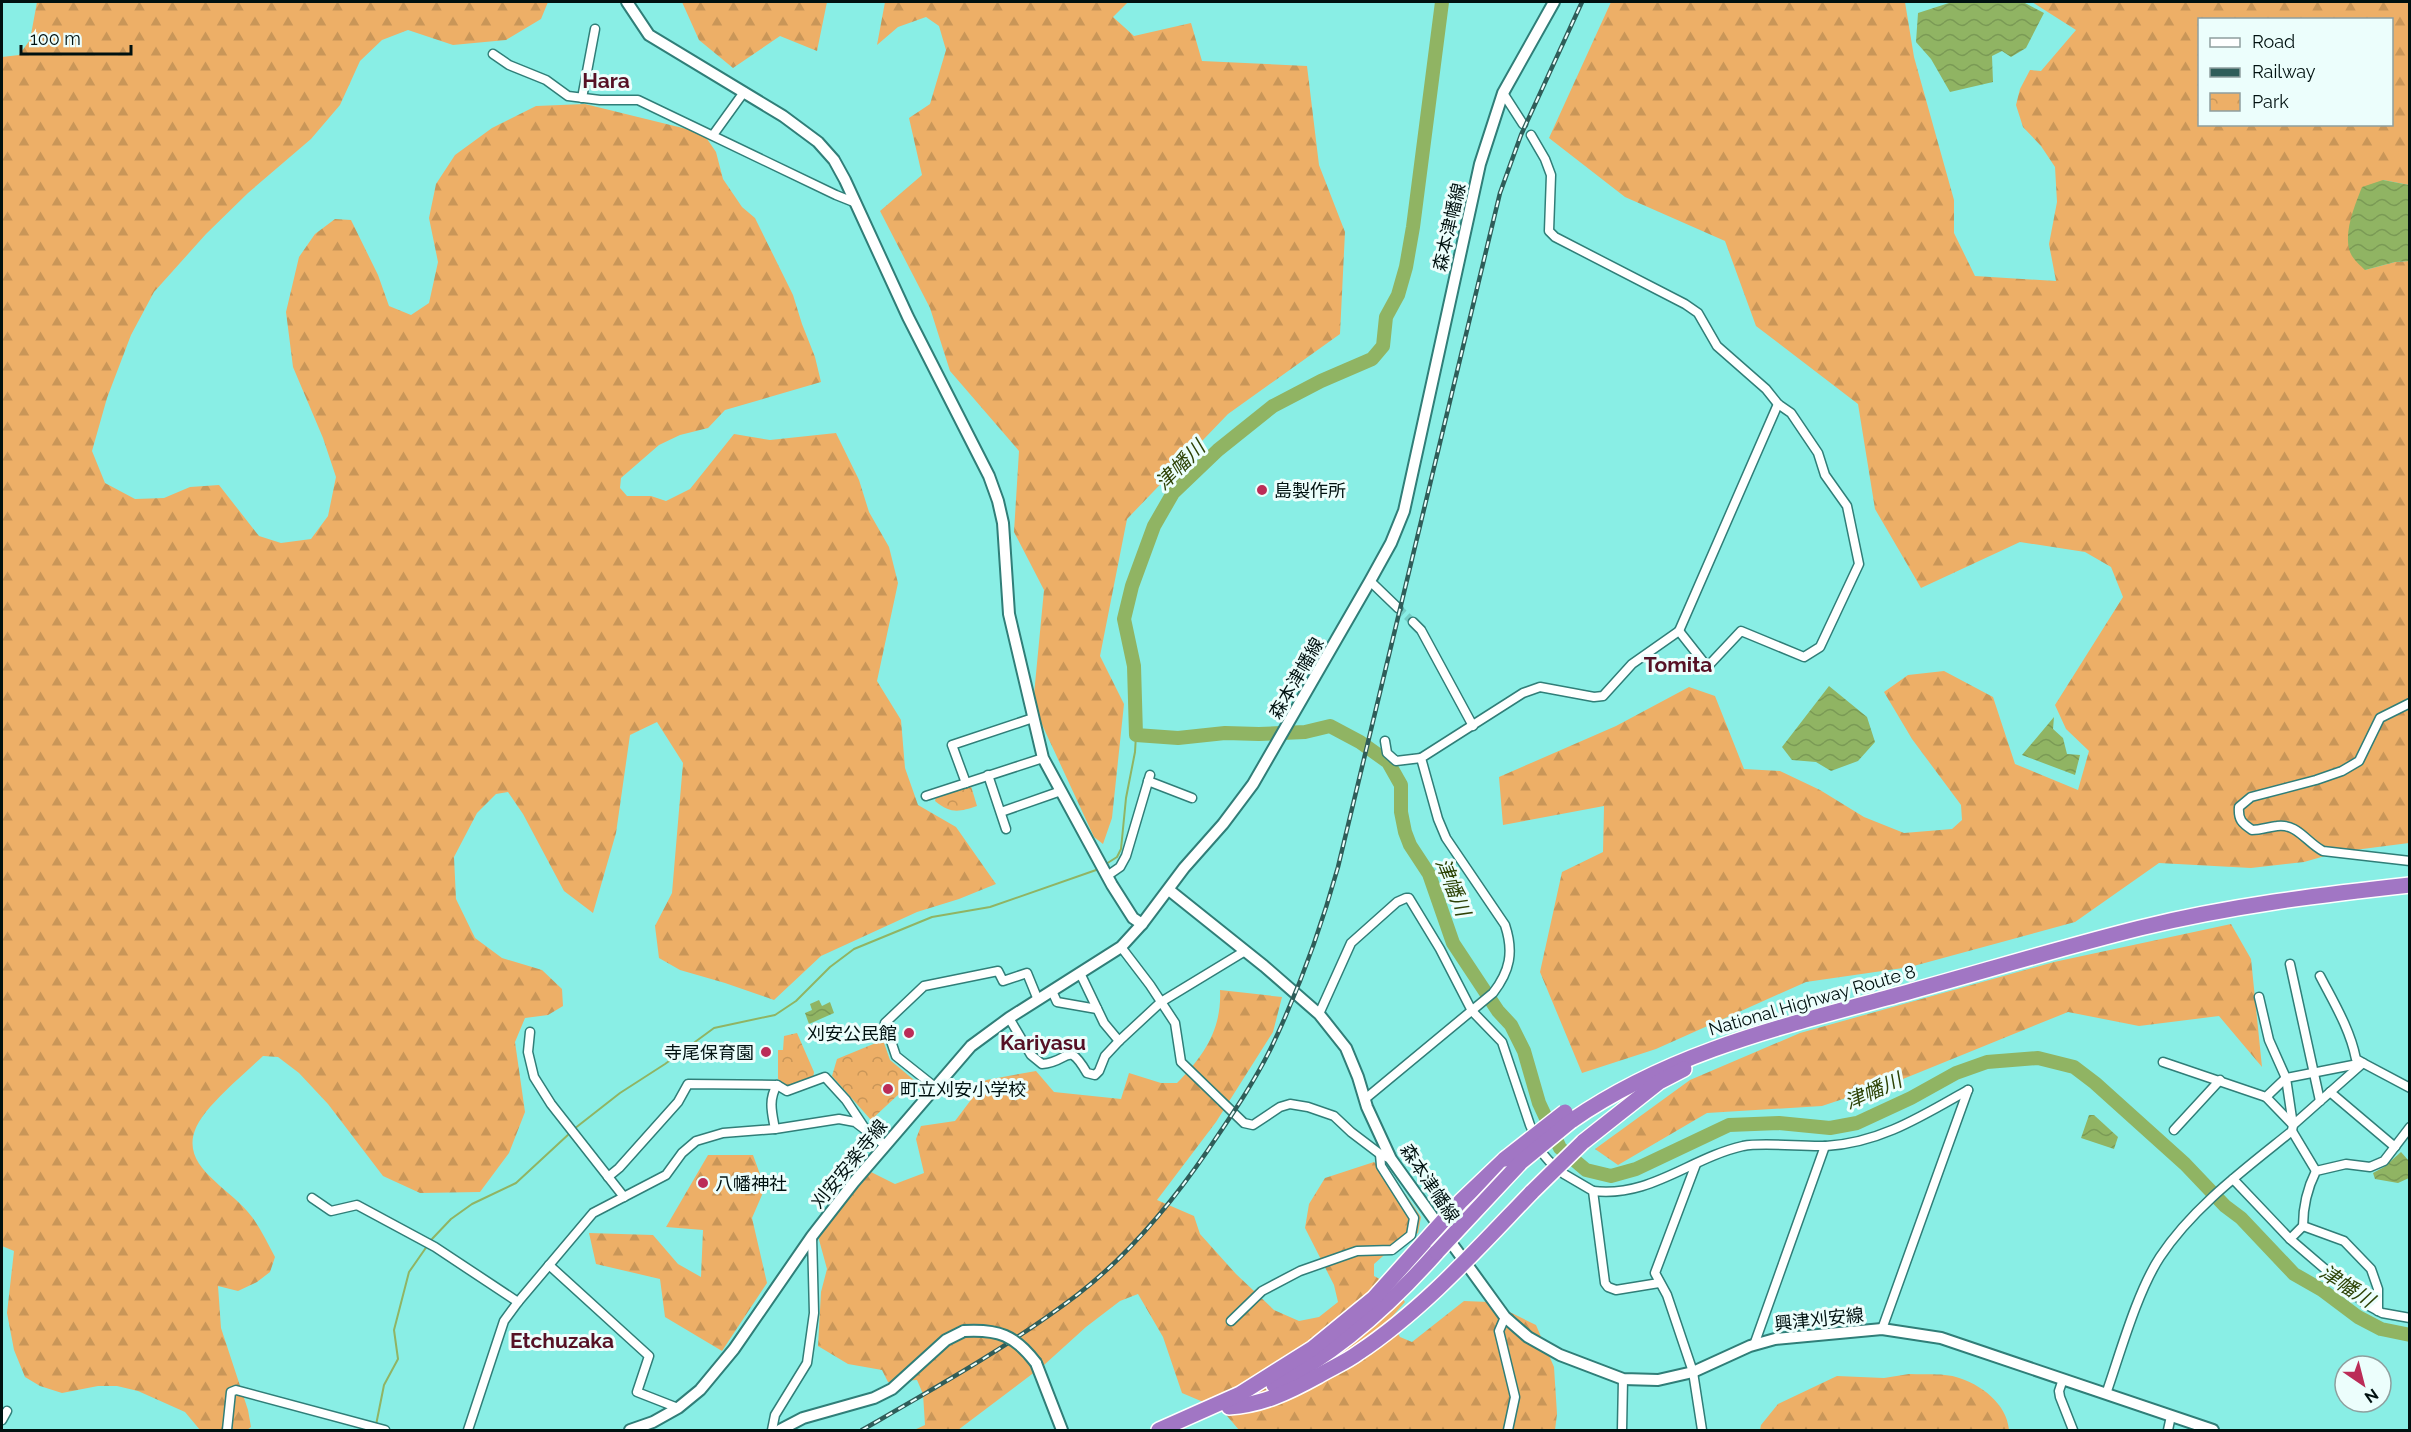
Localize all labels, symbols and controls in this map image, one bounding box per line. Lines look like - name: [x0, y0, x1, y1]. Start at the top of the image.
- scale bar: [21, 18, 130, 56]
- legend: [2198, 18, 2393, 126]
- text: 100 m: [30, 28, 81, 49]
- text: Road: [2252, 31, 2295, 52]
- text: Railway: [2252, 61, 2316, 82]
- district label: Hara: [582, 68, 630, 93]
- text: Park: [2252, 91, 2289, 112]
- street label: 森本津幡線: [1429, 181, 1469, 273]
- water label: 津幡川: [1150, 434, 1211, 495]
- place label: 島製作所: [1274, 480, 1346, 501]
- marker: 島製作所: [1255, 483, 1269, 497]
- street label: 森本津幡線: [1264, 634, 1328, 722]
- district label: Tomita: [1644, 652, 1712, 677]
- water label: 津幡川: [1431, 855, 1476, 921]
- street label: National Highway Route 8: [1706, 960, 1918, 1040]
- place label: 刈安公民館: [807, 1023, 897, 1044]
- marker: 刈安公民館: [902, 1026, 916, 1040]
- district label: Kariyasu: [1000, 1030, 1086, 1055]
- place label: 寺尾保育園: [664, 1042, 754, 1063]
- marker: 寺尾保育園: [759, 1045, 773, 1059]
- water label: 津幡川: [1841, 1067, 1907, 1114]
- place label: 町立刈安小学校: [900, 1079, 1026, 1100]
- marker: 町立刈安小学校: [881, 1082, 895, 1096]
- street label: 刈安安楽寺線: [807, 1115, 891, 1213]
- street label: 森本津幡線: [1396, 1140, 1464, 1226]
- place label: 八幡神社: [715, 1173, 787, 1194]
- marker: 八幡神社: [696, 1176, 710, 1190]
- water label: 津幡川: [2315, 1260, 2380, 1313]
- street label: 興津刈安線: [1773, 1304, 1865, 1334]
- district label: Etchuzaka: [510, 1328, 614, 1353]
- north arrow: [2333, 1354, 2393, 1414]
- text: N: [2361, 1385, 2382, 1407]

